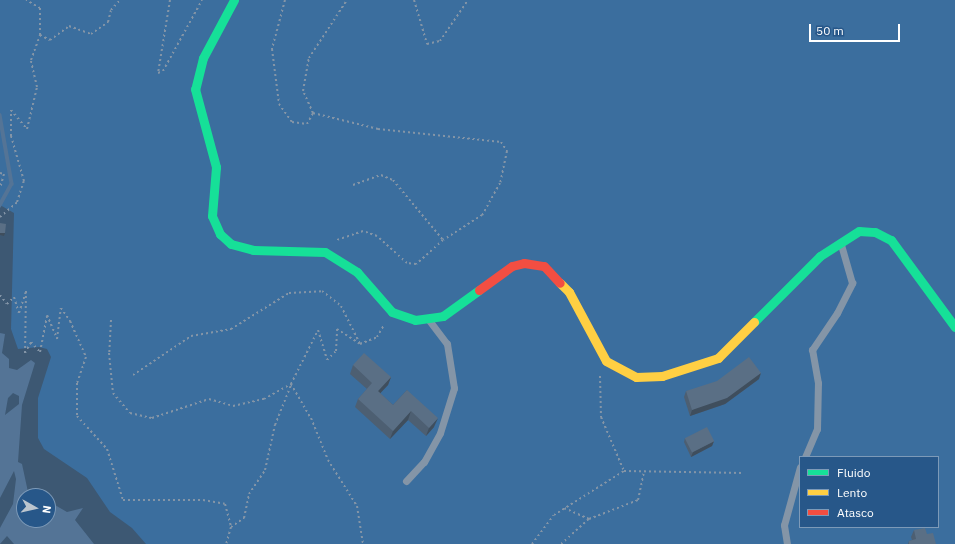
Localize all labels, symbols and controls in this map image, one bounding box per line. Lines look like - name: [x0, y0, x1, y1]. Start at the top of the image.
- scale bar: [811, 16, 902, 42]
- text: 50 m: [816, 23, 844, 38]
- legend: [799, 456, 939, 528]
- text: Fluido: [837, 465, 870, 480]
- text: Lento: [837, 485, 867, 500]
- north arrow: [16, 488, 56, 528]
- text: N: [39, 505, 54, 514]
- text: Atasco: [837, 505, 874, 520]

